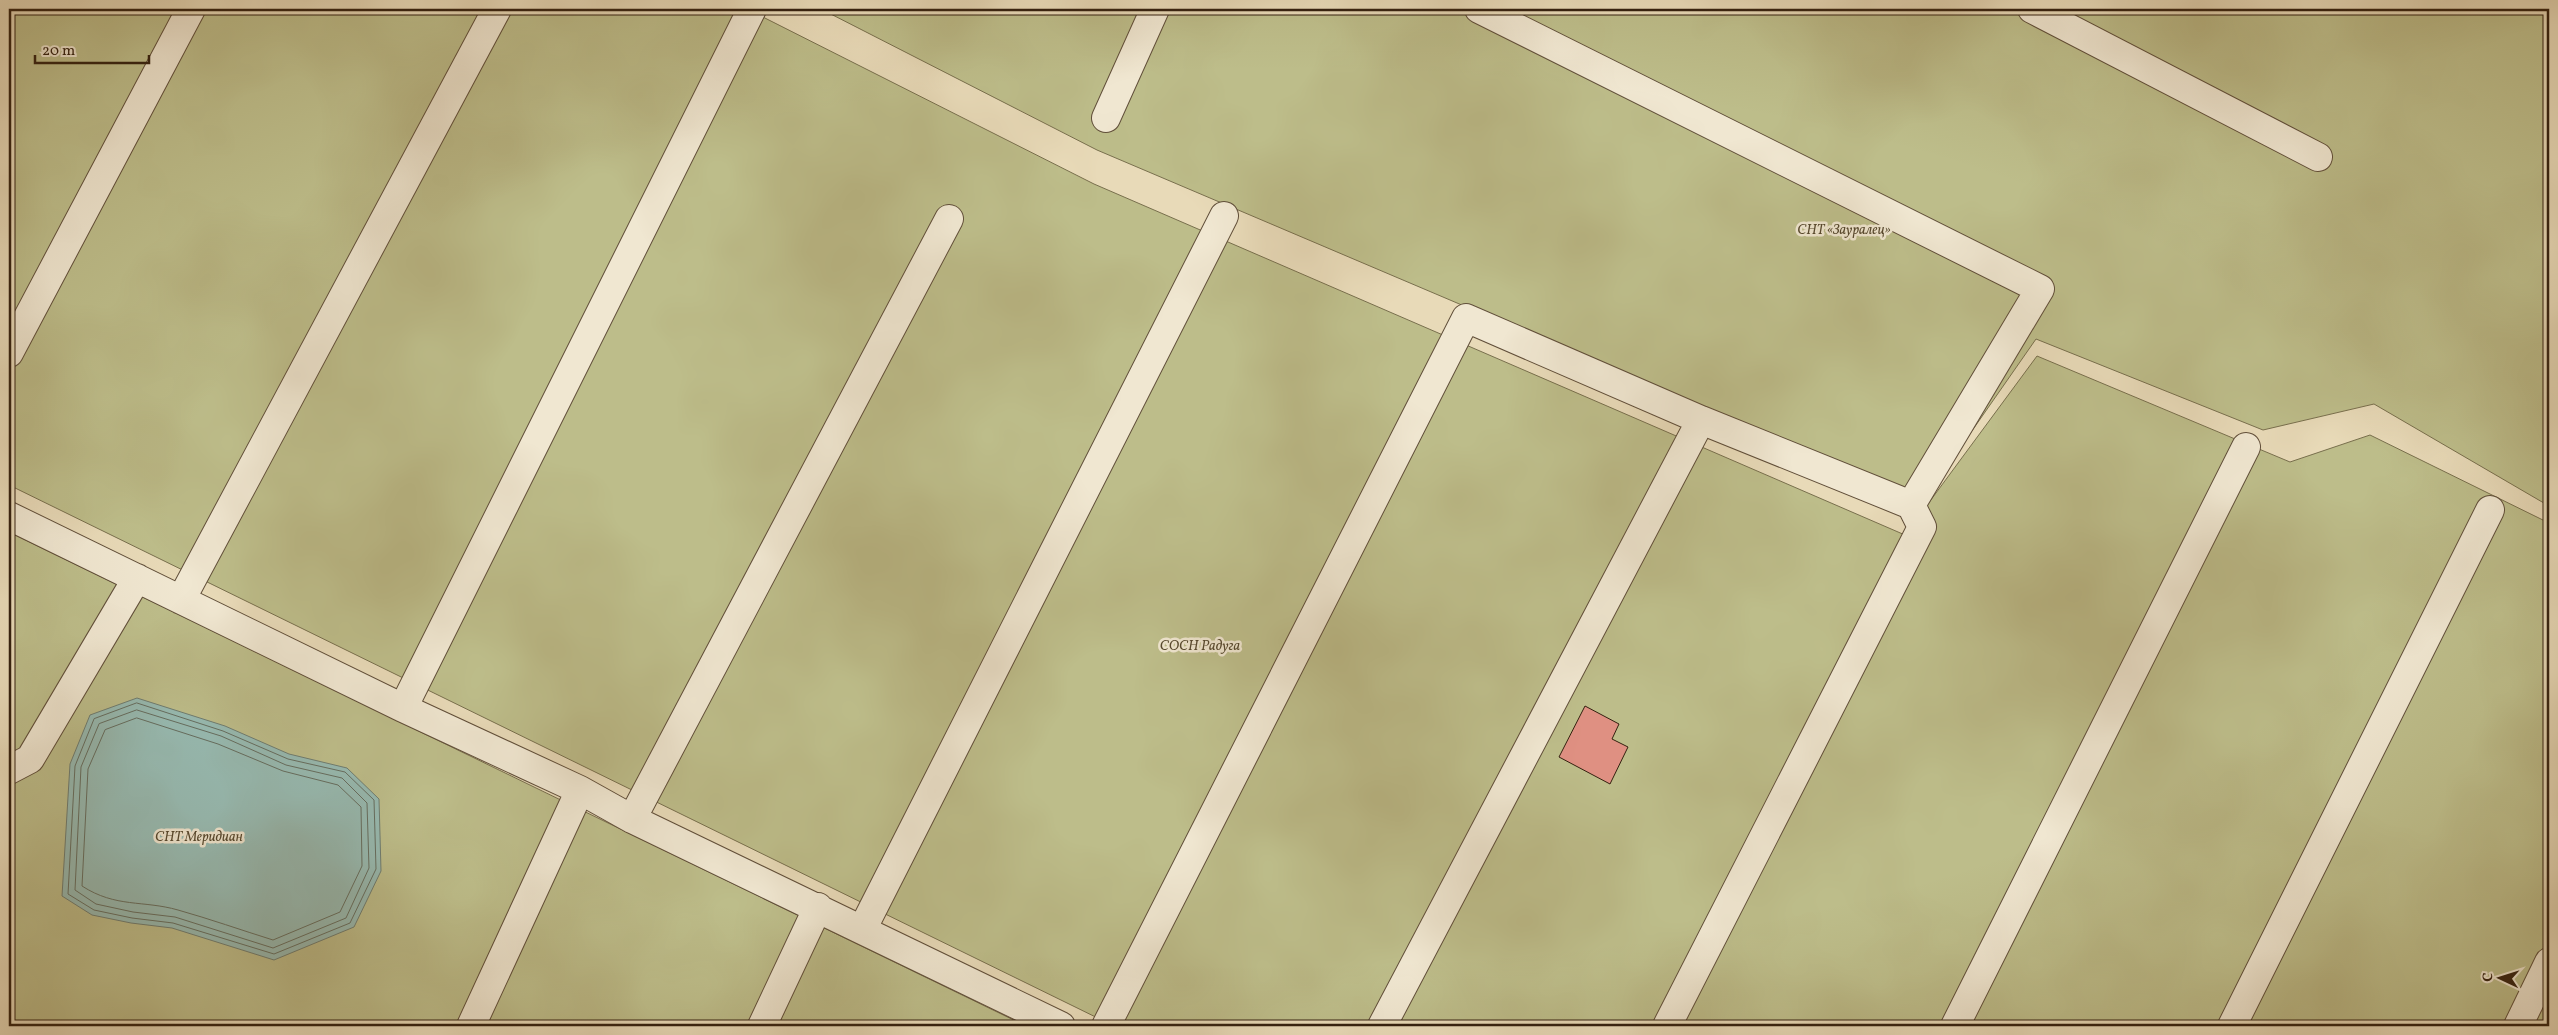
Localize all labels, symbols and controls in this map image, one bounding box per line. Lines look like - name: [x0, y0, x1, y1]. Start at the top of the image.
- scale bar: [35, 32, 149, 64]
- text: 20 m: [42, 41, 75, 62]
- park label: СНТ «Зауралец»: [1797, 221, 1891, 240]
- park label: СОСН Радуга: [1160, 637, 1241, 656]
- park label: СНТ Меридиан: [155, 828, 243, 847]
- north arrow: [2476, 952, 2526, 1002]
- text: С: [2479, 972, 2498, 982]

